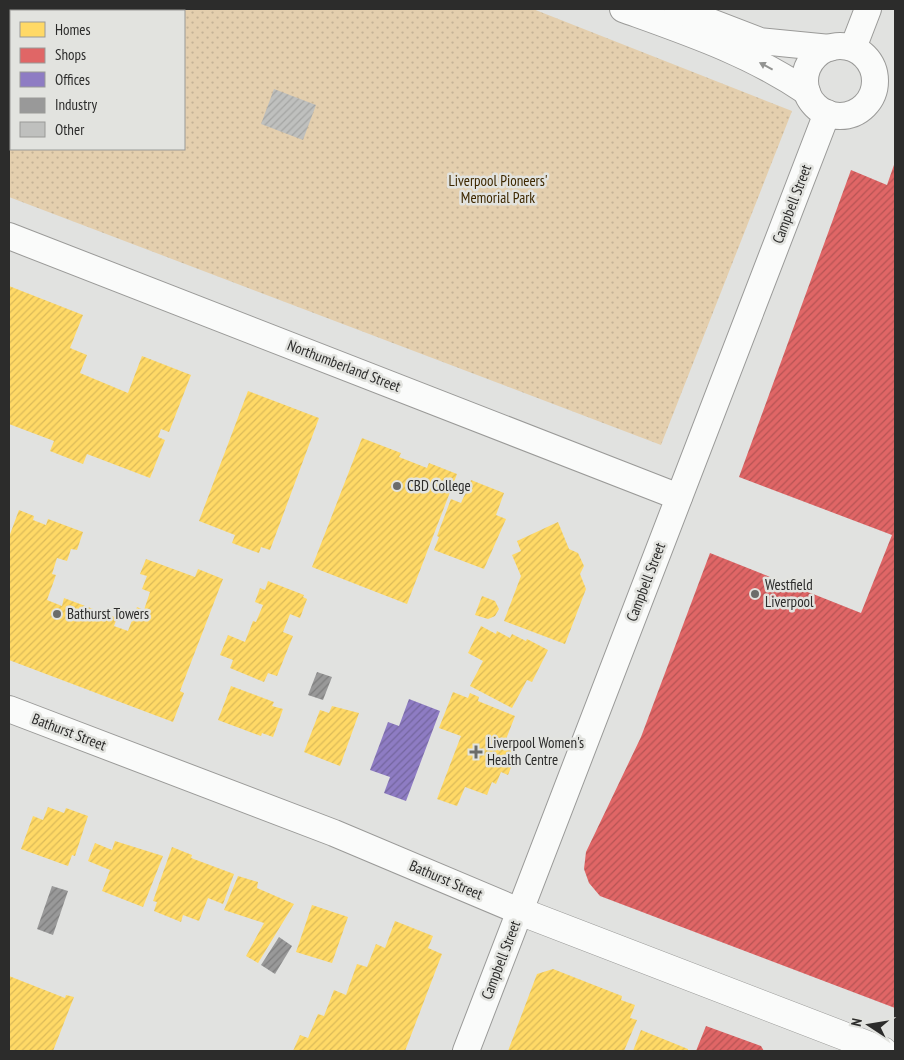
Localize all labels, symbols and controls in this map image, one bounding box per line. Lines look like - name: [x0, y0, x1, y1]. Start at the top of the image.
- legend: [10, 10, 185, 150]
- text: Homes: [55, 20, 91, 39]
- text: Shops: [55, 45, 86, 64]
- one-way arrow: [759, 62, 774, 70]
- text: Offices: [55, 70, 90, 89]
- text: Industry: [55, 95, 97, 114]
- text: Other: [55, 120, 85, 139]
- street label: Campbell Street: [768, 162, 815, 246]
- park label: Liverpool Pioneers' Memorial Park: [448, 171, 548, 207]
- street label: Northumberland Street: [285, 335, 403, 396]
- place label: CBD College: [407, 476, 471, 495]
- marker: CBD College: [391, 480, 403, 492]
- street label: Campbell Street: [622, 540, 669, 624]
- place label: Westfield Liverpool: [765, 575, 814, 611]
- marker: Westfield Liverpool: [749, 588, 761, 600]
- place label: Bathurst Towers: [67, 604, 149, 623]
- marker: Bathurst Towers: [51, 608, 63, 620]
- street label: Bathurst Street: [29, 709, 109, 754]
- place label: Liverpool Women's Health Centre: [487, 733, 584, 769]
- marker: Liverpool Women's Health Centre: [469, 745, 483, 759]
- street label: Bathurst Street: [407, 856, 486, 903]
- street label: Campbell Street: [477, 918, 524, 1002]
- north arrow: [844, 1000, 894, 1050]
- text: N: [847, 1017, 866, 1028]

